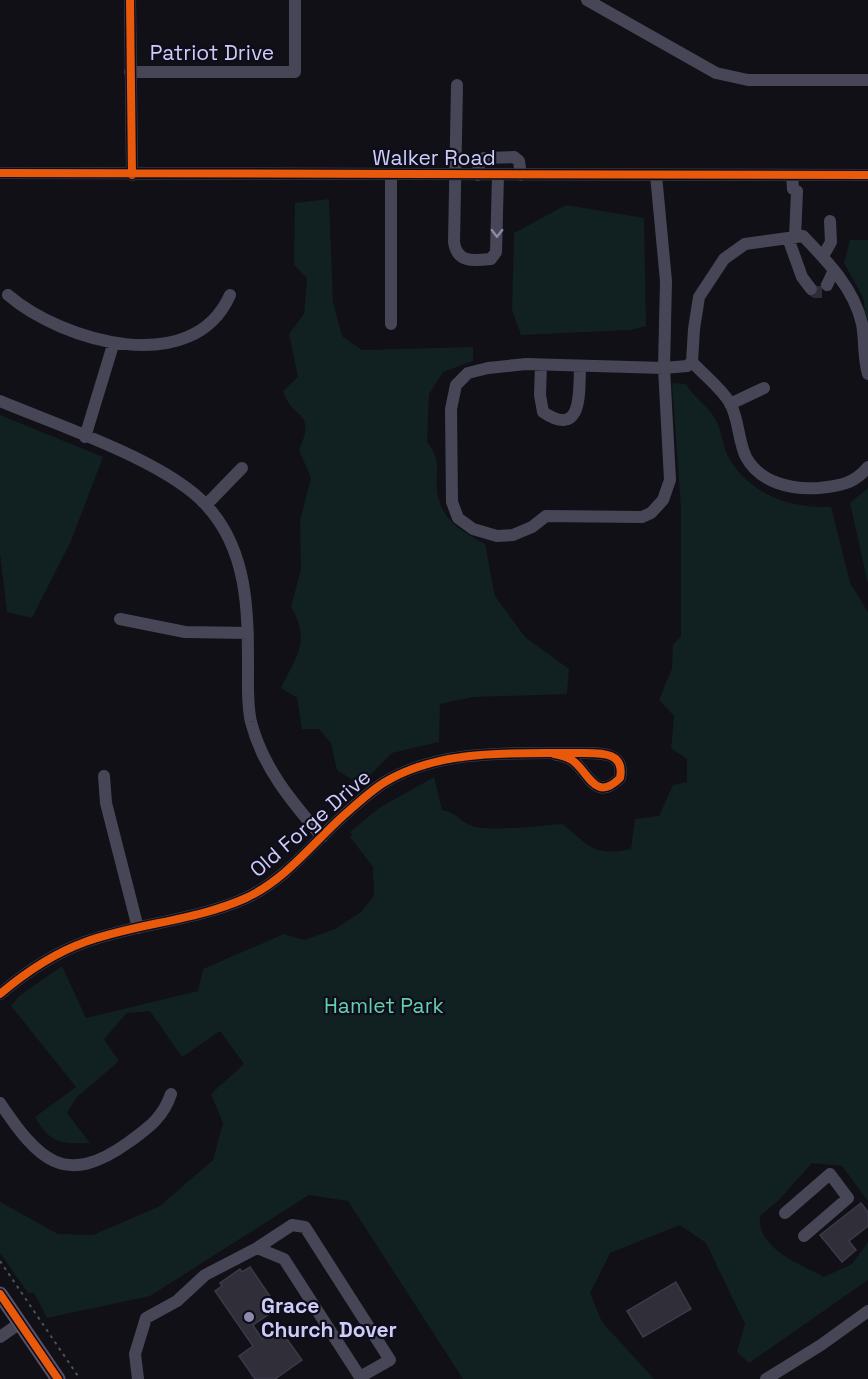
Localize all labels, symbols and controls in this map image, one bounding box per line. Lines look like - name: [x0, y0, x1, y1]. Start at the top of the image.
- street label: Patriot Drive: [150, 39, 274, 66]
- street label: Walker Road: [372, 144, 496, 171]
- one-way arrow: [491, 229, 503, 238]
- street label: Old Forge Drive: [244, 763, 376, 883]
- park label: Hamlet Park: [324, 992, 444, 1019]
- place label: Grace Church Dover: [261, 1292, 397, 1343]
- marker: Grace Church Dover: [242, 1310, 256, 1324]

